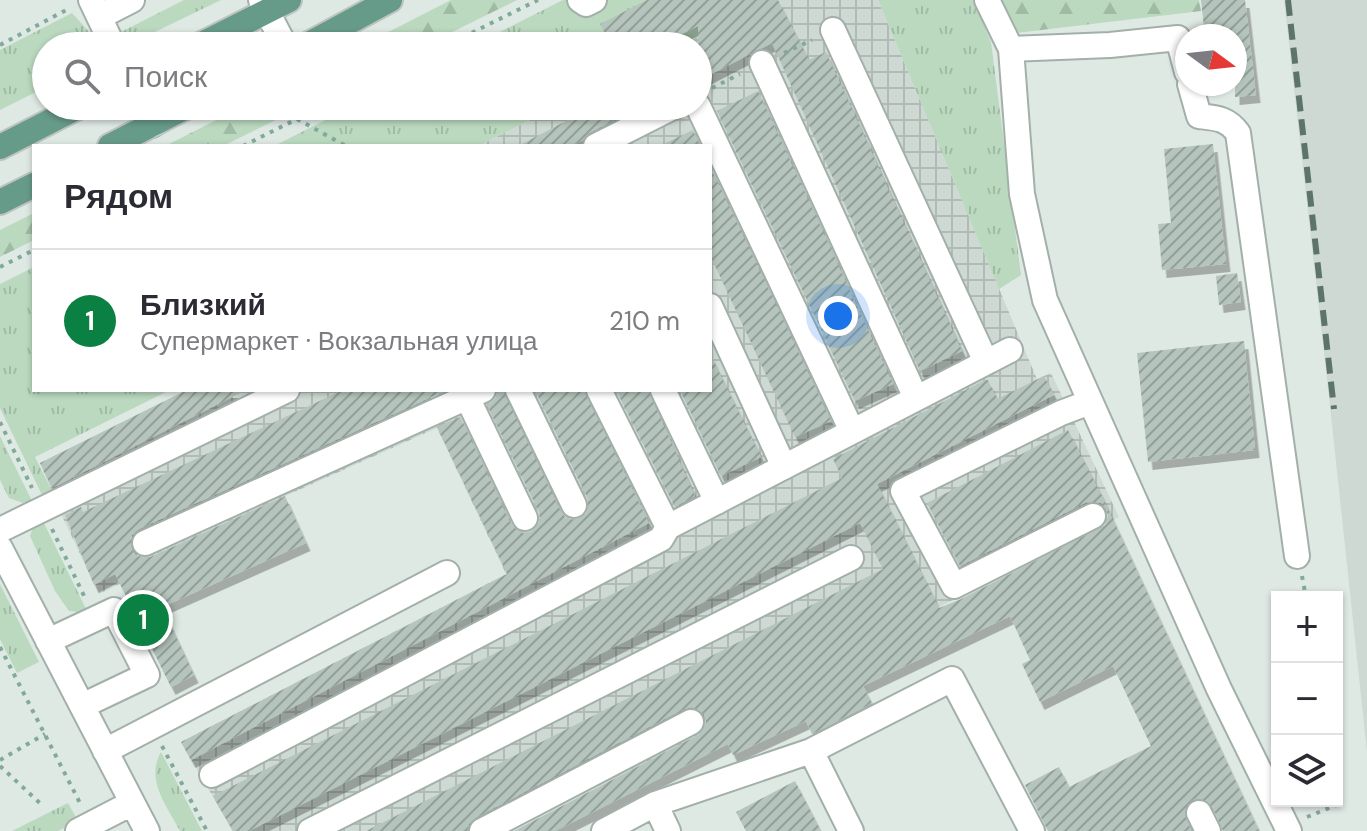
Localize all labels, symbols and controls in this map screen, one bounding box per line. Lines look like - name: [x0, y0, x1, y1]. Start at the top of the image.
- north arrow: [1175, 24, 1247, 96]
- search box: [32, 32, 712, 120]
- icon: search: [60, 54, 104, 98]
- text: Поиск: [124, 57, 207, 96]
- text: Рядом: [64, 174, 173, 219]
- text: Близкий: [140, 285, 266, 324]
- your location: [818, 296, 858, 336]
- text: 1: [85, 304, 95, 338]
- text: 210 m: [609, 304, 680, 338]
- text: Супермаркет · Вокзальная улица: [140, 324, 538, 358]
- pin: 1: [117, 590, 169, 650]
- map controls: [1271, 591, 1343, 807]
- button: +: [1271, 591, 1343, 663]
- button: −: [1271, 663, 1343, 735]
- button: layers: [1271, 735, 1343, 807]

